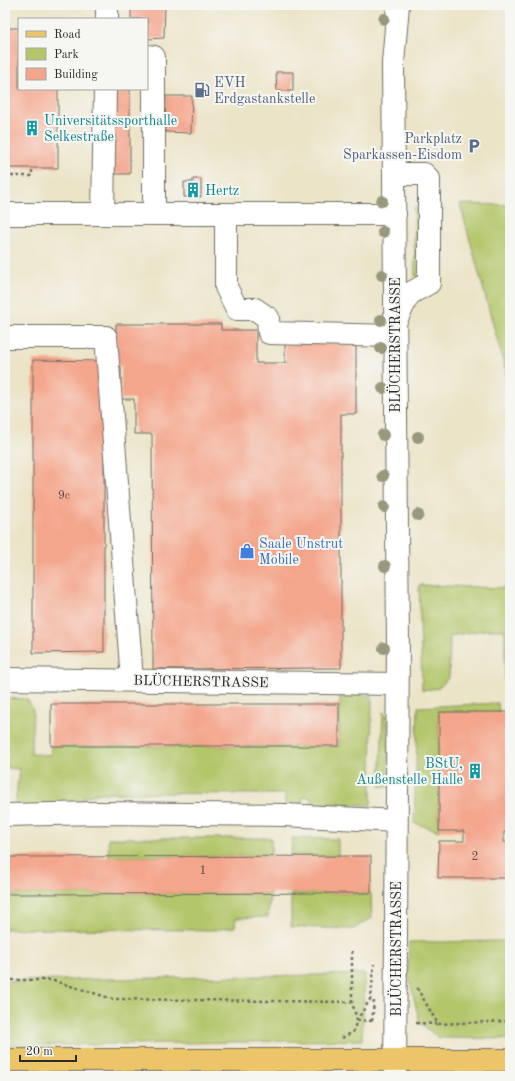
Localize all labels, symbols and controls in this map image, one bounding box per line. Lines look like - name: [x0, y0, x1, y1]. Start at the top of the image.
- legend: [18, 18, 148, 90]
- text: Road: [54, 29, 81, 41]
- text: Park: [54, 49, 79, 61]
- text: Building: [54, 69, 98, 81]
- place label: EVH Erdgastankstelle: [214, 76, 315, 106]
- fuel station icon: EVH Erdgastankstelle: [193, 81, 211, 99]
- place label: Universitätssporthalle Selkestraße: [44, 114, 177, 144]
- building icon: Universitätssporthalle Selkestraße: [23, 119, 41, 137]
- place label: Parkplatz Sparkassen-Eisdom: [343, 132, 462, 162]
- parking icon: Parkplatz Sparkassen-Eisdom: [465, 137, 483, 155]
- building icon: Hertz: [184, 181, 202, 199]
- place label: Hertz: [205, 184, 239, 198]
- street label: BLÜCHERSTRASSE: [386, 277, 403, 413]
- house number: 9c: [58, 490, 70, 502]
- place label: Saale Unstrut Mobile: [259, 537, 343, 567]
- shop icon: Saale Unstrut Mobile: [238, 542, 256, 560]
- street label: BLÜCHERSTRASSE: [133, 671, 269, 690]
- place label: BStU, Außenstelle Halle: [356, 757, 463, 787]
- building icon: BStU, Außenstelle Halle: [466, 762, 484, 780]
- house number: 2: [472, 851, 478, 863]
- house number: 1: [200, 865, 206, 877]
- street label: BLÜCHERSTRASSE: [387, 881, 404, 1017]
- scale bar: [20, 1037, 76, 1063]
- text: 20 m: [26, 1046, 53, 1058]

